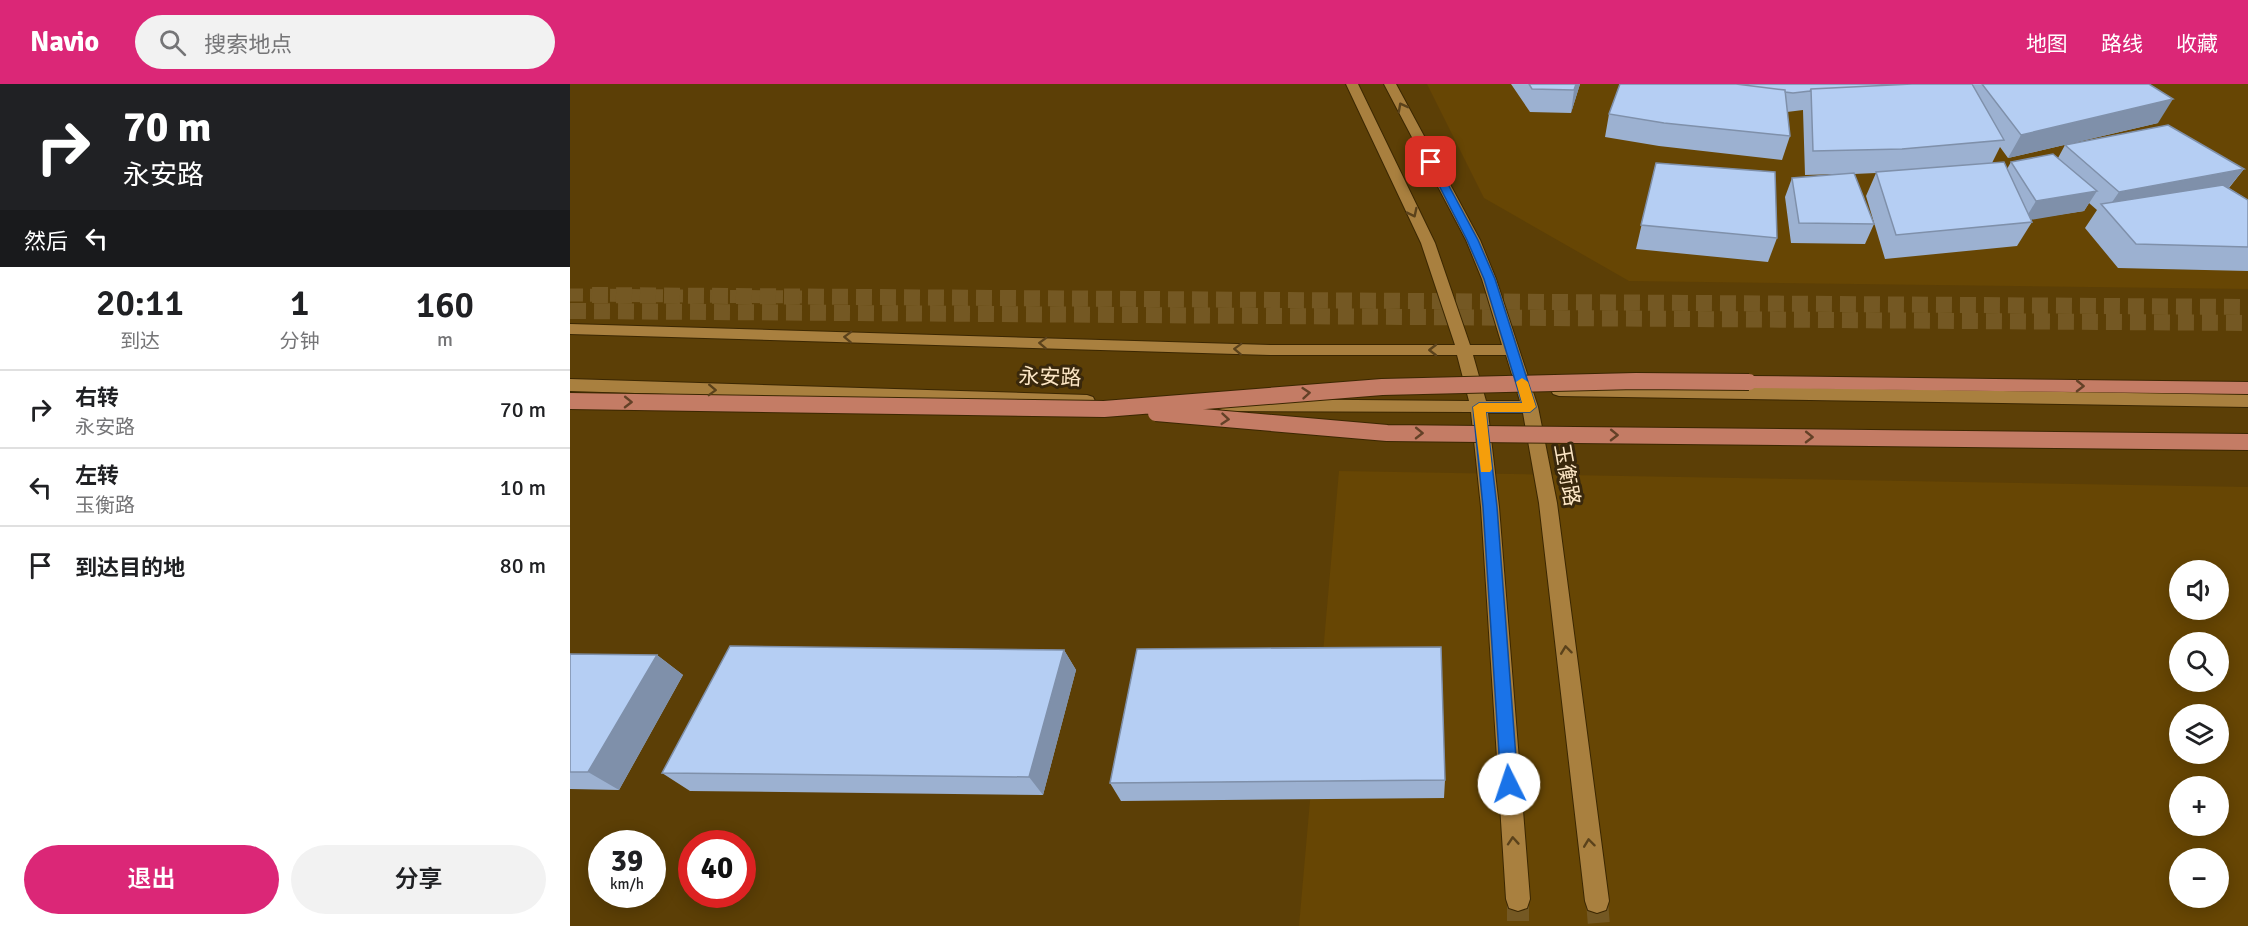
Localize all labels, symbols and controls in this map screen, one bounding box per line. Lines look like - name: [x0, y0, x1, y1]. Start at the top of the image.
- search box: [135, 15, 555, 69]
- text: Navio: [30, 25, 99, 59]
- icon: search: [156, 26, 189, 59]
- text: 搜索地点: [204, 31, 292, 58]
- text: 地图: [2026, 31, 2068, 57]
- text: 路线: [2101, 31, 2143, 57]
- text: 收藏: [2176, 31, 2218, 57]
- text: 70 m: [123, 102, 212, 153]
- one-way arrow: [1398, 103, 1409, 113]
- icon: right: [24, 108, 102, 186]
- pin: [1405, 136, 1456, 187]
- icon: arrive: [1414, 145, 1447, 178]
- text: 永安路: [123, 159, 204, 192]
- one-way arrow: [1406, 206, 1418, 217]
- icon: left: [80, 222, 113, 255]
- text: 然后: [24, 228, 68, 255]
- text: 20:11: [96, 281, 184, 326]
- text: 1: [290, 281, 310, 326]
- text: 160: [416, 283, 474, 328]
- text: m: [437, 327, 453, 352]
- text: 到达: [120, 329, 160, 354]
- text: 分钟: [280, 329, 320, 354]
- one-way arrow: [843, 331, 852, 344]
- one-way arrow: [1038, 337, 1047, 349]
- one-way arrow: [1233, 342, 1242, 355]
- one-way arrow: [1428, 344, 1437, 356]
- street label: 永安路: [1018, 363, 1082, 391]
- one-way arrow: [2076, 380, 2085, 392]
- one-way arrow: [708, 383, 717, 396]
- text: 右转: [75, 384, 119, 411]
- one-way arrow: [1301, 387, 1310, 400]
- icon: right: [24, 393, 57, 426]
- text: 70 m: [500, 396, 546, 423]
- one-way arrow: [624, 396, 633, 408]
- one-way arrow: [1220, 412, 1229, 425]
- text: 永安路: [75, 415, 135, 440]
- one-way arrow: [1415, 427, 1424, 439]
- one-way arrow: [1610, 429, 1619, 441]
- one-way arrow: [1805, 431, 1814, 443]
- street label: 玉衡路: [1549, 442, 1585, 508]
- text: 左转: [75, 462, 119, 489]
- icon: left: [24, 471, 57, 504]
- text: 10 m: [500, 474, 546, 501]
- text: 玉衡路: [75, 493, 135, 518]
- icon: arrive: [24, 549, 57, 582]
- text: 80 m: [500, 552, 546, 579]
- text: 到达目的地: [75, 554, 185, 581]
- map controls: [2169, 560, 2229, 908]
- button: sound: [2169, 560, 2229, 620]
- button: search: [2169, 632, 2229, 692]
- one-way arrow: [1560, 645, 1573, 654]
- button: layers: [2169, 704, 2229, 764]
- position arrow: [1477, 752, 1541, 816]
- button: +: [2169, 776, 2229, 836]
- speed limit sign: 40: [678, 830, 756, 908]
- one-way arrow: [1507, 836, 1520, 845]
- one-way arrow: [1584, 839, 1596, 848]
- text: 39: [611, 843, 643, 880]
- button: 退出: [24, 845, 279, 914]
- button: 分享: [291, 845, 546, 914]
- button: −: [2169, 848, 2229, 908]
- text: km/h: [610, 875, 644, 893]

